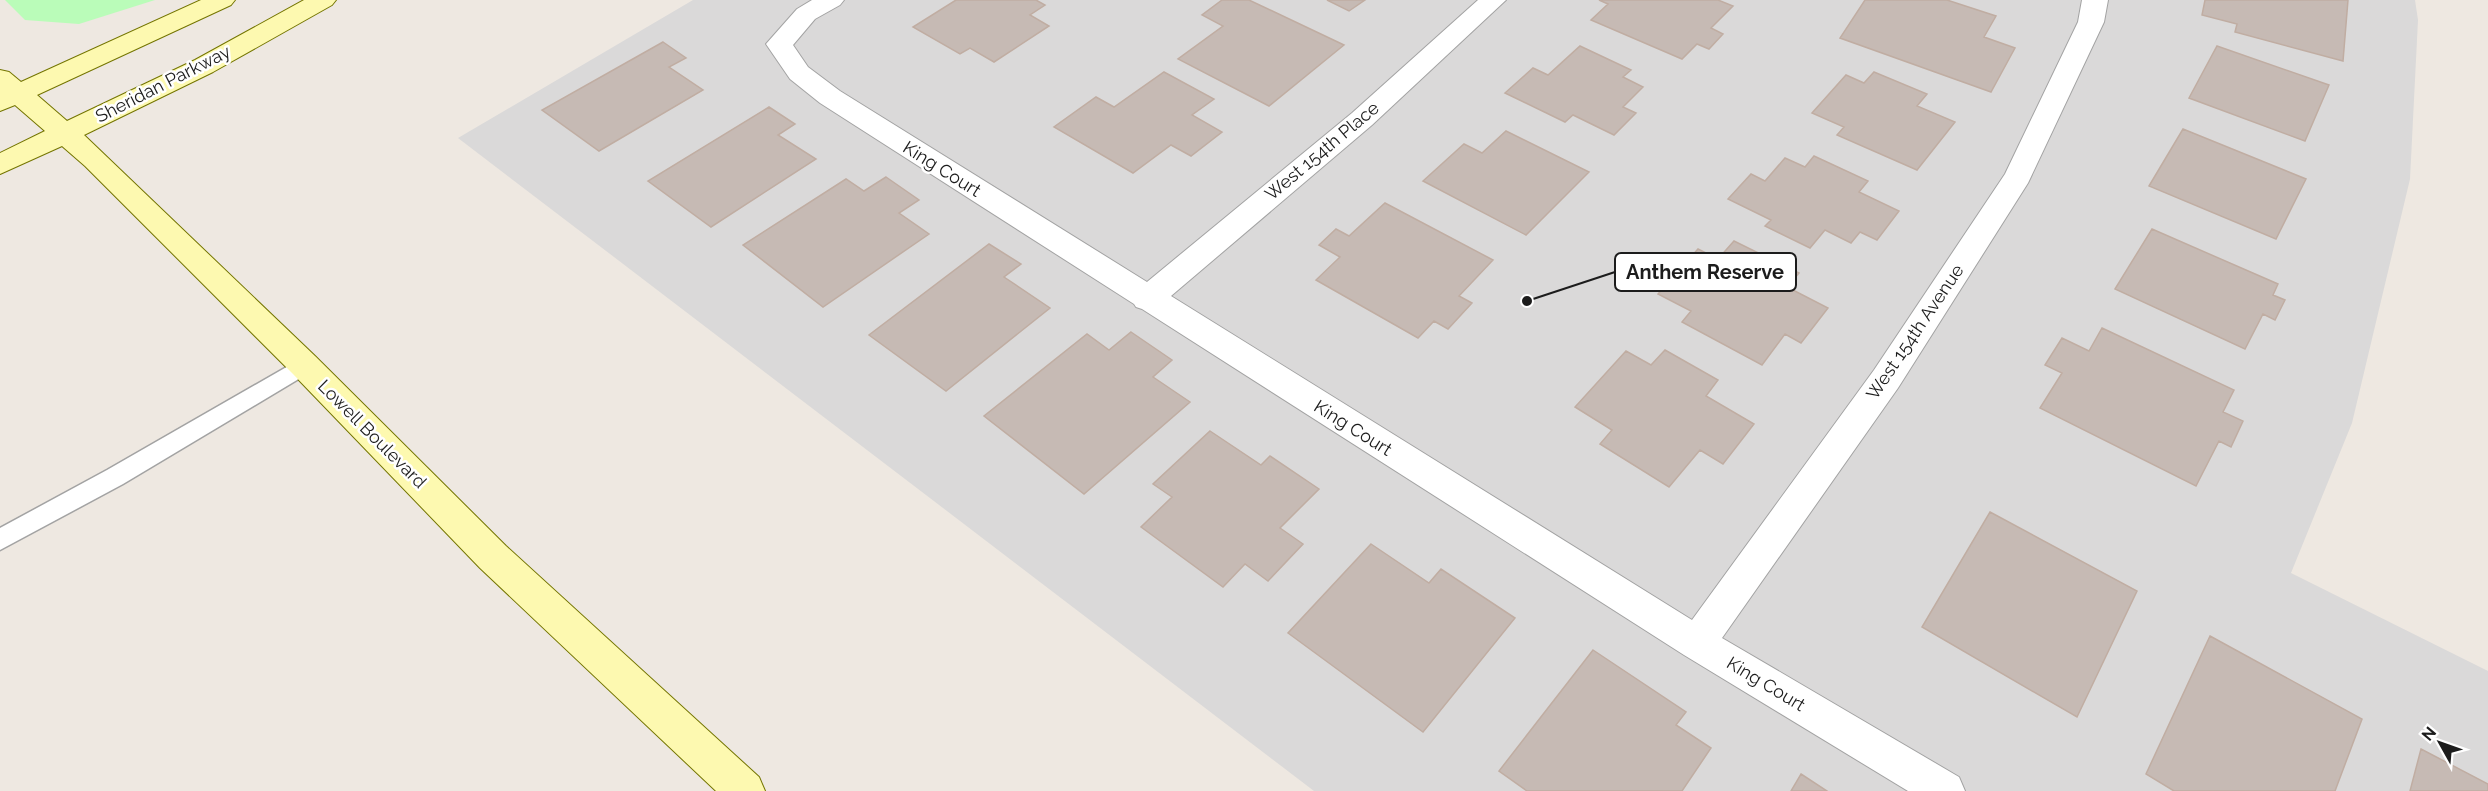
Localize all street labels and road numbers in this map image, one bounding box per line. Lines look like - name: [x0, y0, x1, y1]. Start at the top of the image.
- street label: Sheridan Parkway: [92, 40, 234, 127]
- street label: West 154th Place: [1260, 97, 1383, 204]
- street label: King Court: [899, 136, 985, 201]
- street label: West 154th Avenue: [1862, 260, 1968, 403]
- street label: Lowell Boulevard: [314, 375, 431, 492]
- street label: King Court: [1310, 395, 1396, 460]
- street label: King Court: [1723, 652, 1809, 715]

